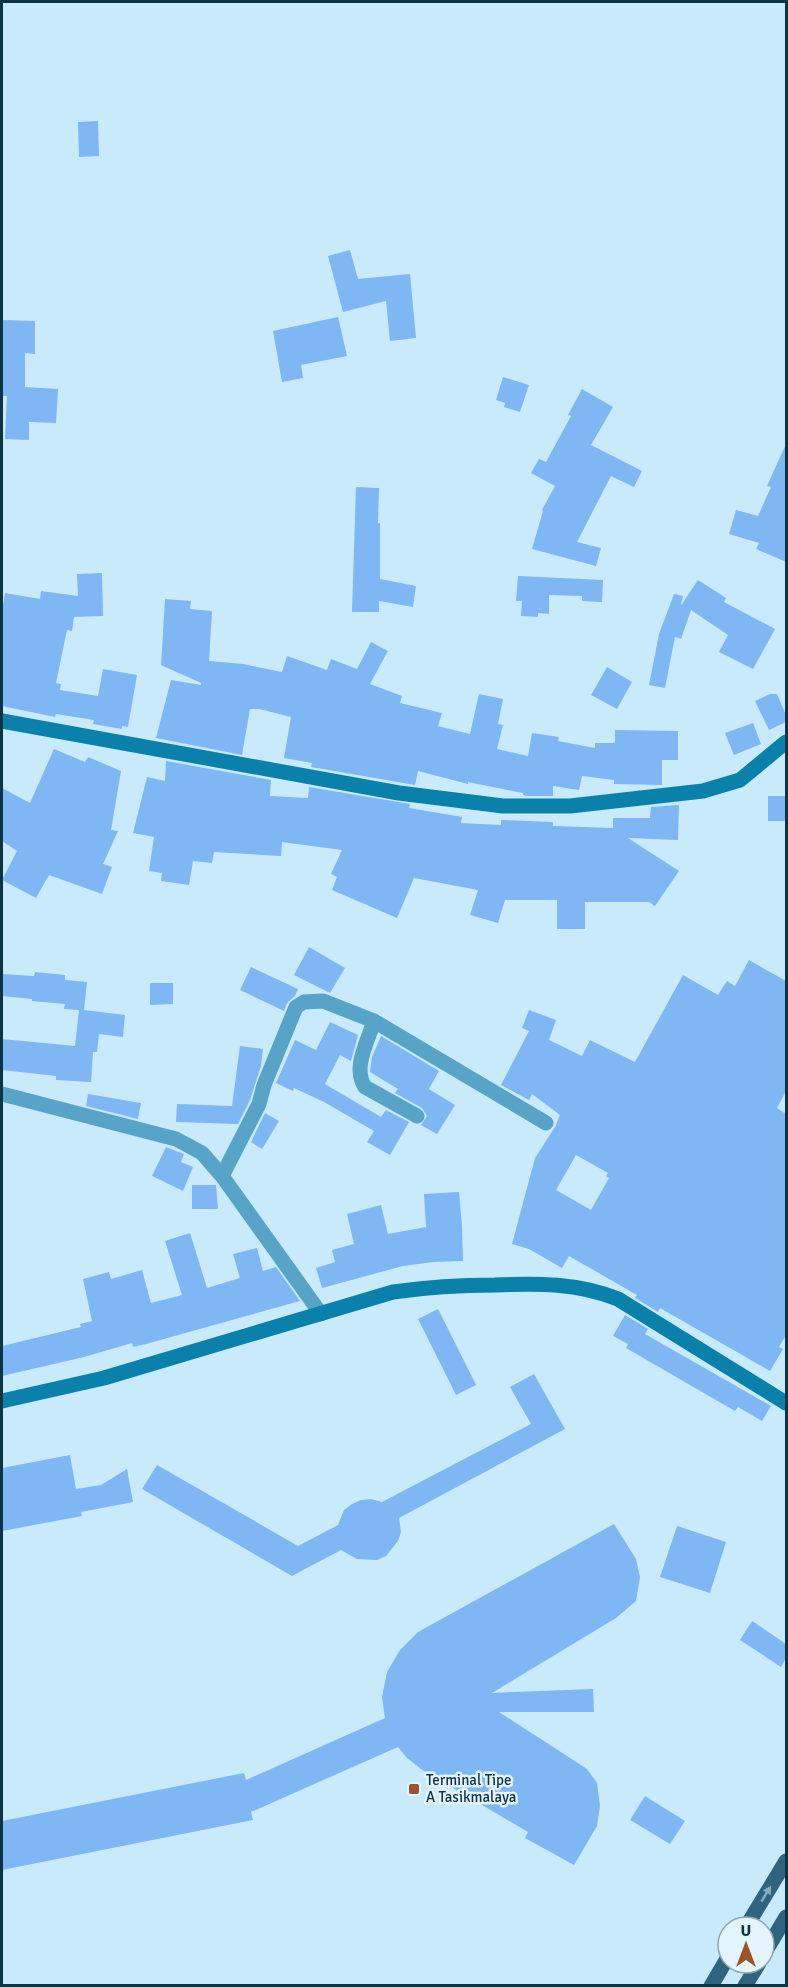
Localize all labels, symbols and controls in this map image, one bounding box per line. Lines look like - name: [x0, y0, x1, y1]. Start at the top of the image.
- place label: Terminal Tipe A Tasikmalaya: [426, 1771, 516, 1806]
- marker: Terminal Tipe A Tasikmalaya: [407, 1782, 421, 1796]
- one-way arrow: [761, 1886, 772, 1902]
- north arrow: [716, 1915, 776, 1975]
- text: U: [741, 1921, 751, 1941]

